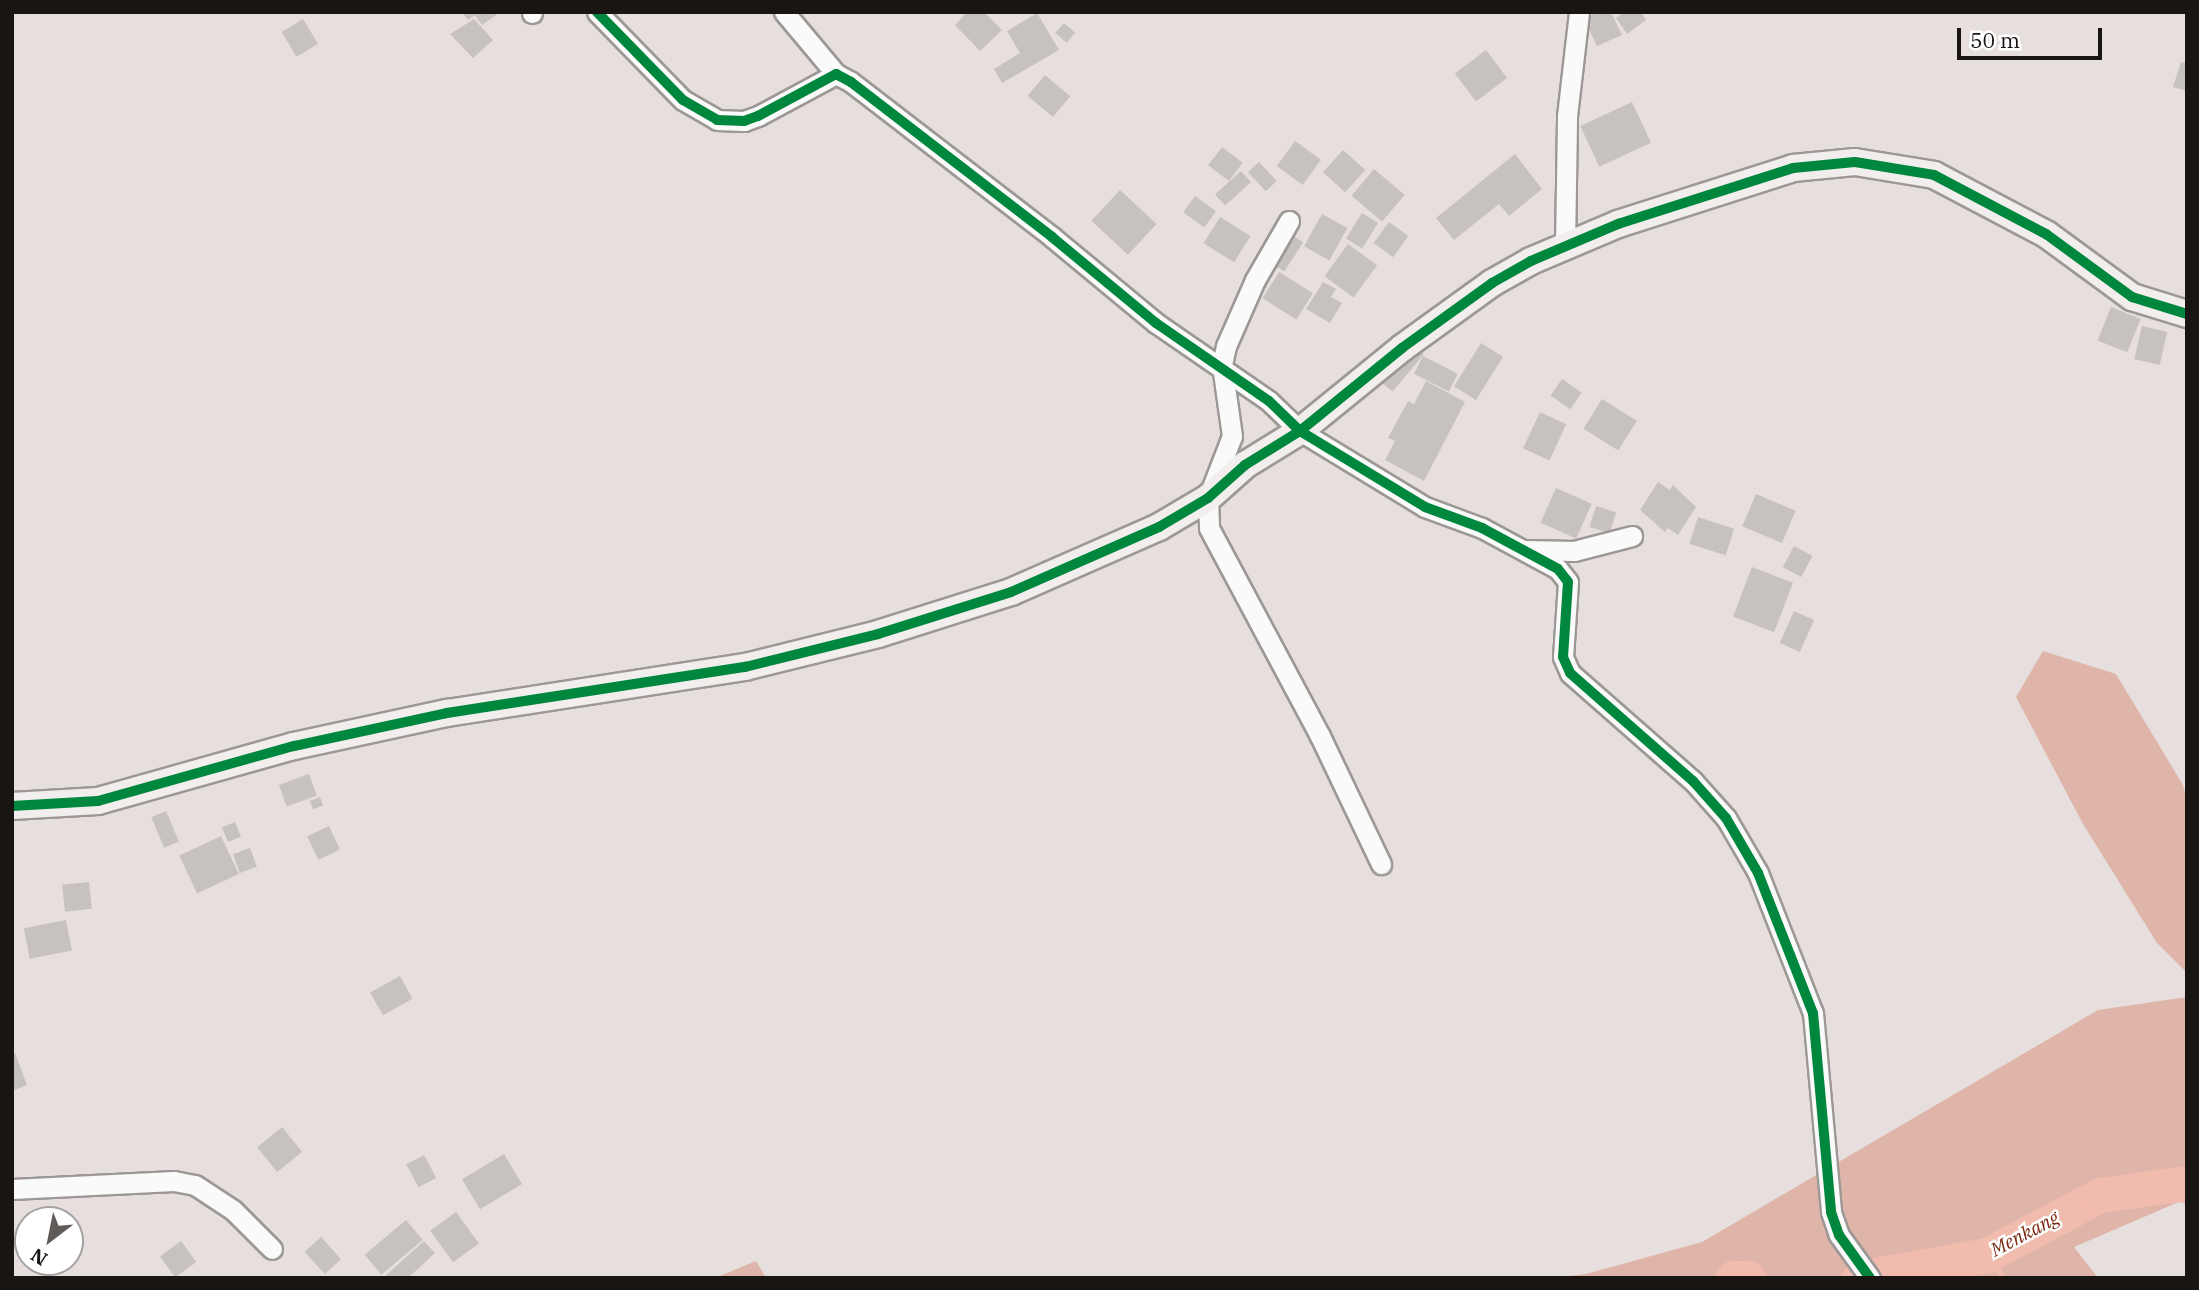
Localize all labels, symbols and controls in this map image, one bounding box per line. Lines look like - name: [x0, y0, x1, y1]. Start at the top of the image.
- scale bar: [1961, 14, 2106, 58]
- text: 50 m: [1970, 26, 2020, 54]
- north arrow: [14, 1206, 84, 1276]
- water label: Menkang: [1987, 1206, 2063, 1262]
- text: N: [26, 1243, 52, 1271]

